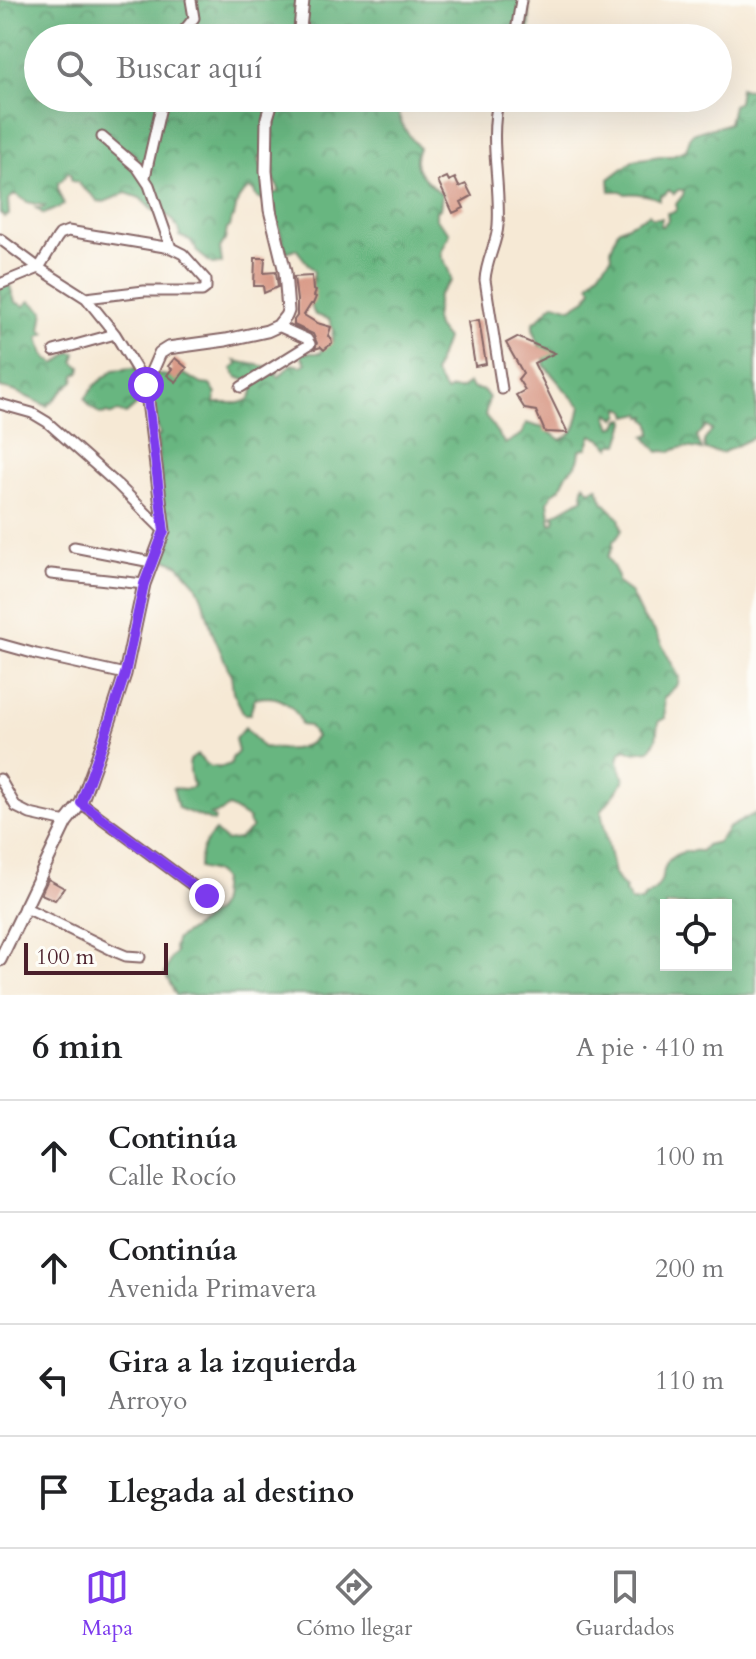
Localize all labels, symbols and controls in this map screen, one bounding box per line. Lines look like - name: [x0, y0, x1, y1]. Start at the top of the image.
- search box: [24, 24, 732, 112]
- icon: search: [52, 46, 96, 90]
- text: Buscar aquí: [116, 48, 262, 89]
- route start: [128, 367, 164, 403]
- route end: [189, 878, 225, 914]
- map controls: [660, 899, 732, 971]
- button: locate: [660, 899, 732, 971]
- scale bar: [24, 939, 168, 975]
- text: 100 m: [36, 942, 94, 972]
- text: 6 min: [32, 1024, 123, 1070]
- text: A pie · 410 m: [576, 1030, 724, 1065]
- text: Continúa: [108, 1118, 238, 1159]
- icon: ahead: [32, 1134, 76, 1178]
- text: 100 m: [655, 1139, 724, 1174]
- text: Calle Rocío: [108, 1159, 236, 1194]
- text: Continúa: [108, 1230, 238, 1271]
- icon: ahead: [32, 1246, 76, 1290]
- text: 200 m: [655, 1251, 724, 1286]
- text: Avenida Primavera: [108, 1271, 317, 1306]
- text: Gira a la izquierda: [108, 1342, 357, 1383]
- icon: left: [32, 1358, 76, 1402]
- text: 110 m: [655, 1363, 724, 1398]
- text: Arroyo: [108, 1383, 187, 1418]
- icon: arrive: [32, 1470, 76, 1514]
- text: Llegada al destino: [108, 1472, 354, 1513]
- tab: Mapa: [82, 1565, 133, 1643]
- tab: Cómo llegar: [296, 1565, 412, 1643]
- tab: Guardados: [575, 1565, 674, 1643]

